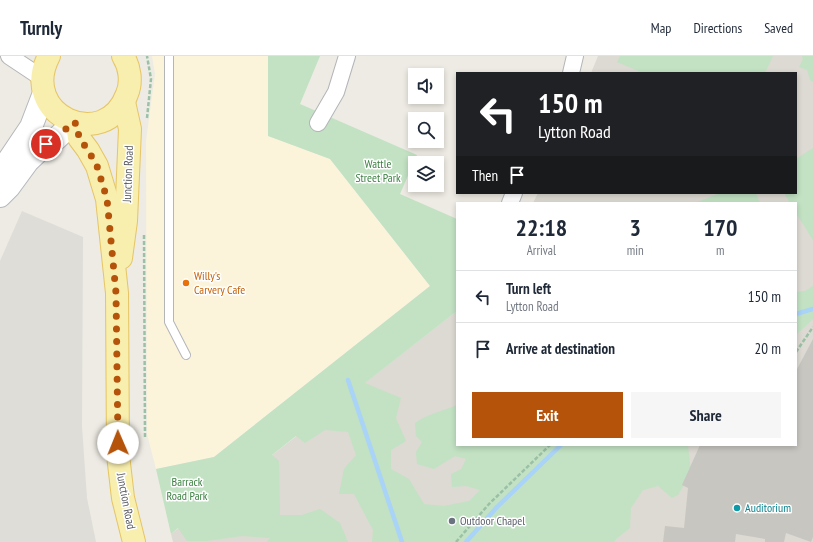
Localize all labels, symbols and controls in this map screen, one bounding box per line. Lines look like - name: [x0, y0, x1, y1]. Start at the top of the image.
- text: Turnly: [20, 16, 62, 40]
- text: Map: [651, 19, 671, 37]
- text: Directions: [693, 19, 742, 37]
- text: Saved: [764, 19, 793, 37]
- map controls: [408, 68, 444, 192]
- button: sound: [408, 68, 444, 104]
- text: 150 m: [538, 84, 602, 121]
- icon: left: [472, 88, 524, 140]
- button: search: [408, 112, 444, 148]
- text: Lytton Road: [538, 120, 611, 143]
- pin: [29, 127, 63, 161]
- icon: arrive: [35, 133, 57, 155]
- street label: Junction Road: [119, 145, 136, 204]
- park label: Wattle Street Park: [355, 156, 401, 185]
- button: layers: [408, 156, 444, 192]
- icon: arrive: [506, 164, 528, 186]
- text: Then: [472, 166, 498, 185]
- text: 22:18: [515, 212, 567, 243]
- text: 3: [629, 212, 641, 243]
- text: 170: [703, 212, 738, 243]
- text: Arrival: [527, 242, 556, 259]
- text: min: [627, 242, 644, 259]
- text: m: [716, 242, 725, 259]
- place label: Willy's Carvery Cafe: [194, 268, 245, 297]
- marker: Willy's Carvery Cafe: [181, 278, 191, 288]
- text: Turn left: [506, 279, 551, 298]
- icon: left: [472, 286, 494, 308]
- text: 150 m: [748, 287, 781, 306]
- text: Lytton Road: [506, 298, 559, 315]
- icon: arrive: [472, 338, 494, 360]
- text: Arrive at destination: [506, 339, 615, 358]
- text: 20 m: [755, 339, 781, 358]
- button: Exit: [472, 392, 623, 438]
- button: Share: [631, 392, 781, 438]
- position arrow: [97, 422, 139, 464]
- street label: Junction Road: [113, 471, 139, 530]
- park label: Barrack Road Park: [167, 474, 208, 503]
- place label: Auditorium: [745, 500, 791, 515]
- marker: Auditorium: [732, 503, 742, 513]
- place label: Outdoor Chapel: [460, 513, 525, 528]
- marker: Outdoor Chapel: [447, 516, 457, 526]

